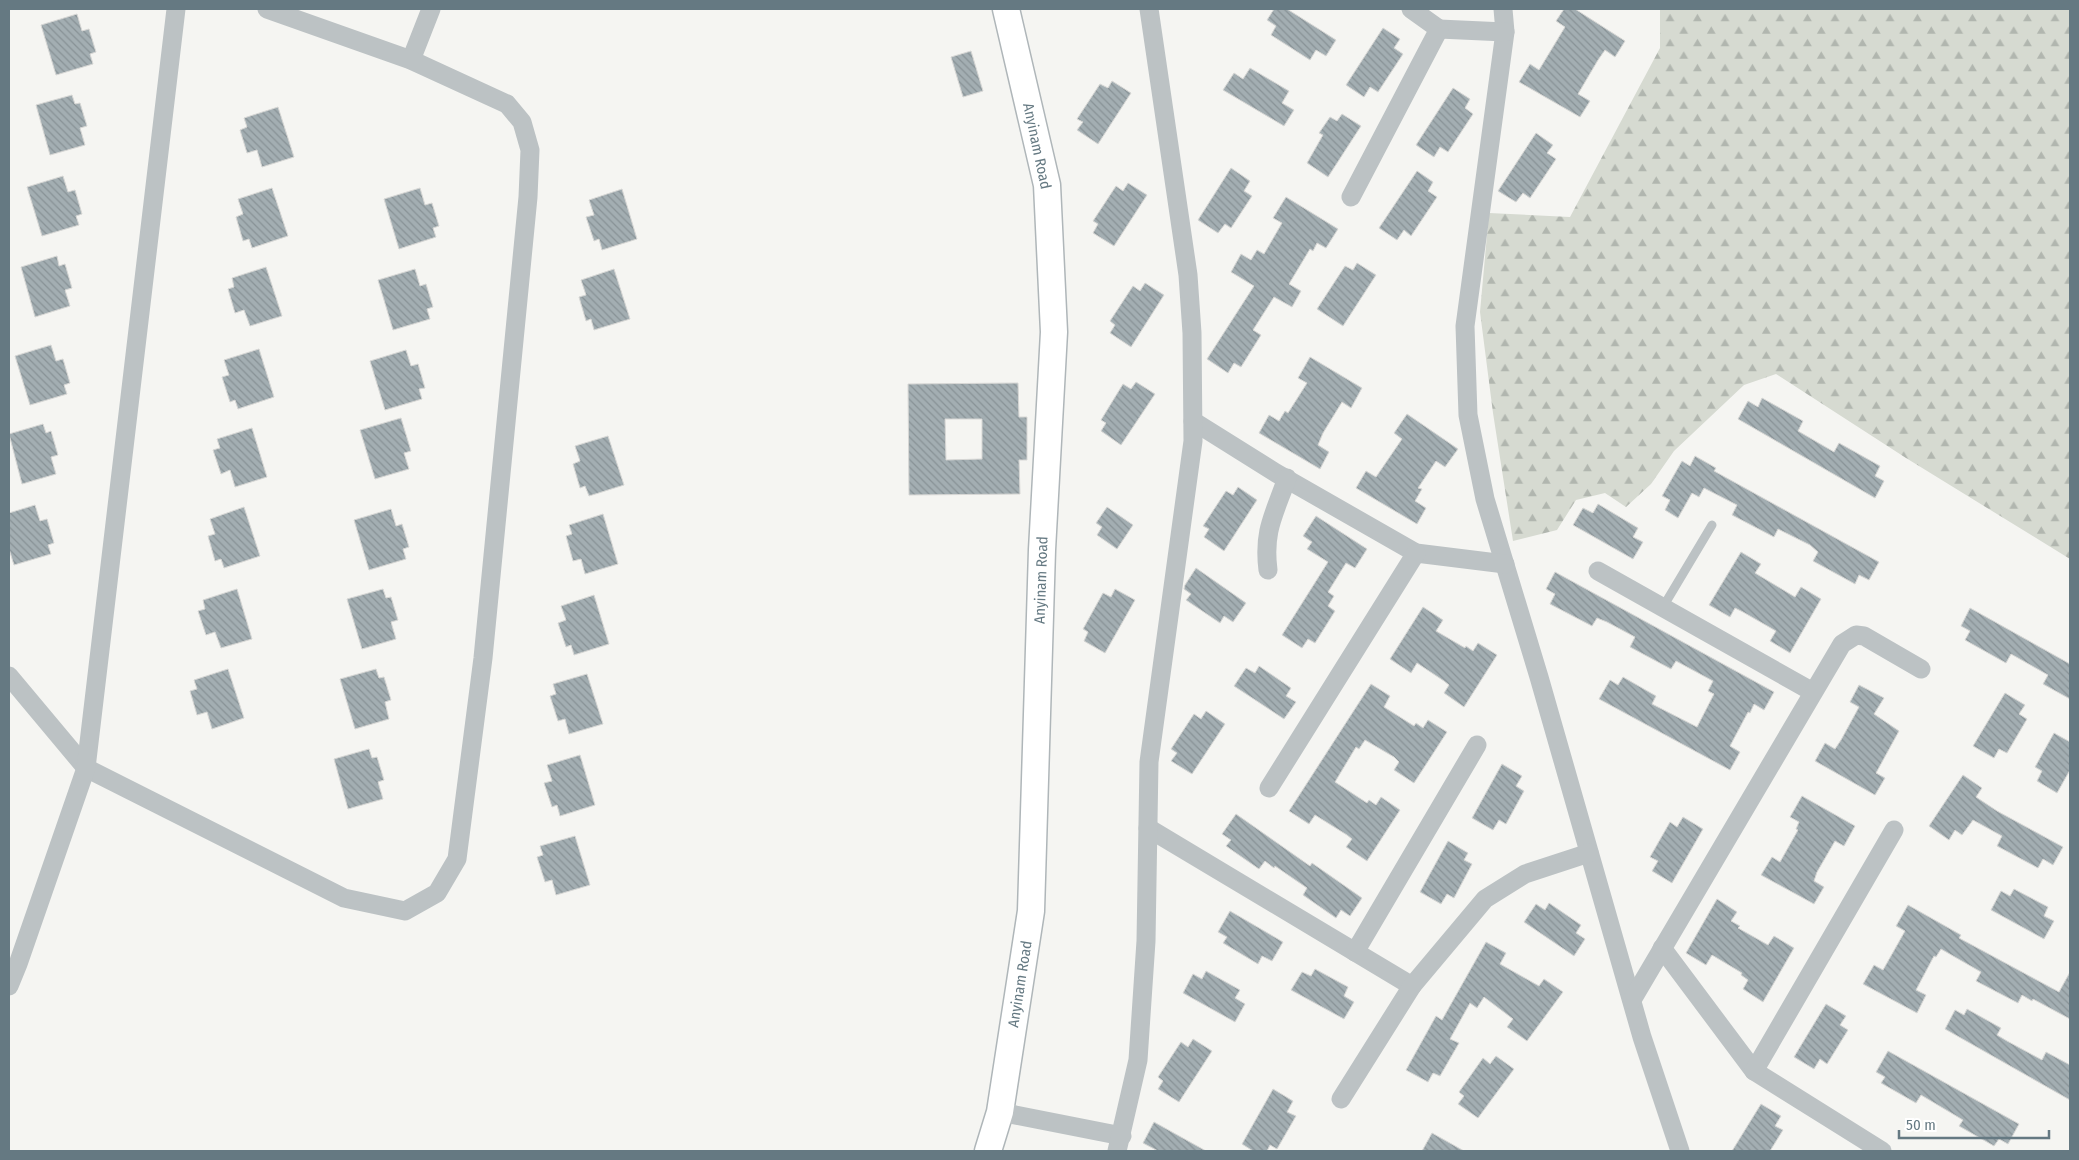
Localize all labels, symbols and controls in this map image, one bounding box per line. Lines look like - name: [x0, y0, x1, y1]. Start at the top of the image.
- street label: Anyinam Road: [1019, 101, 1055, 191]
- street label: Anyinam Road: [1030, 536, 1052, 624]
- street label: Anyinam Road: [1004, 939, 1036, 1029]
- scale bar: [1899, 1108, 2049, 1140]
- text: 50 m: [1906, 1116, 1936, 1134]

